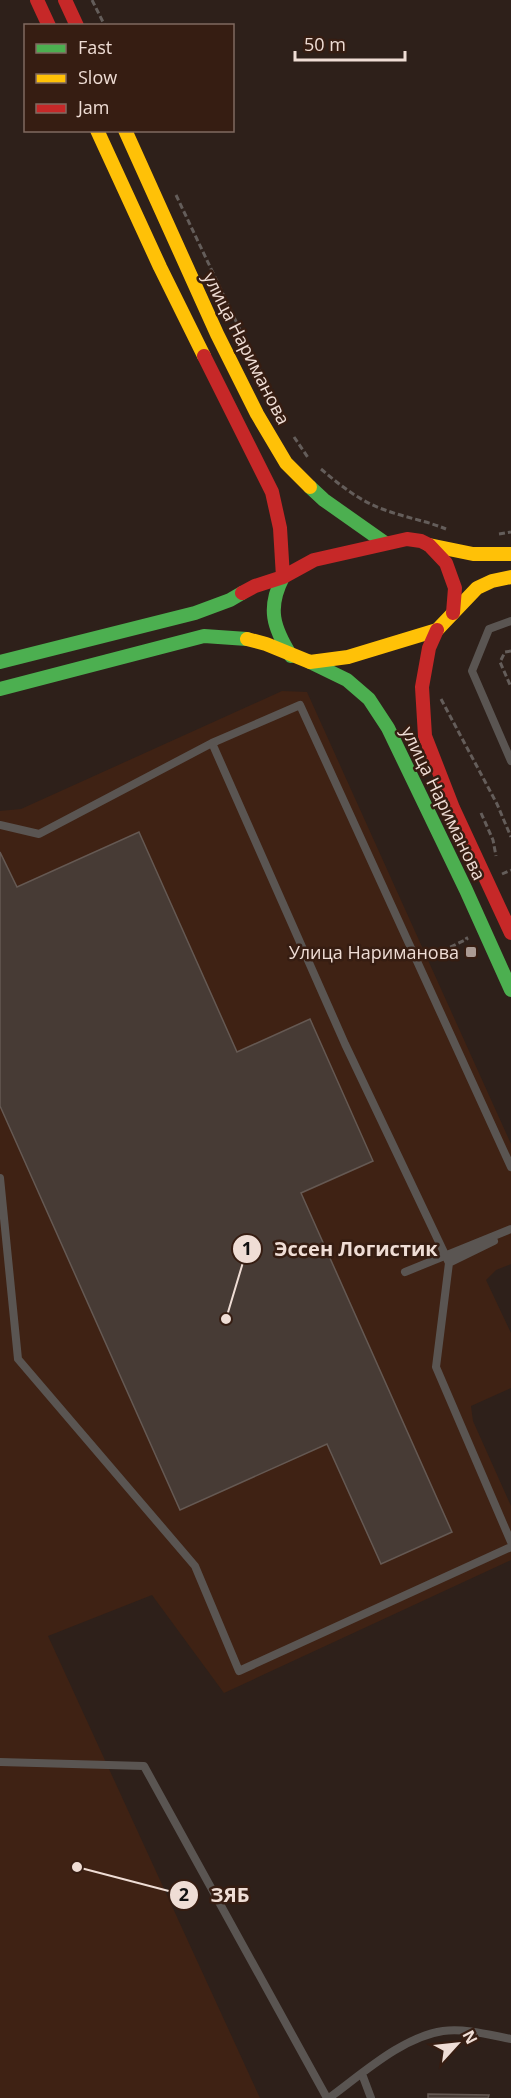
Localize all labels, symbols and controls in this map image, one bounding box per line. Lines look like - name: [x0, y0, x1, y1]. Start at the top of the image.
- legend: [24, 24, 234, 132]
- scale bar: [295, 24, 404, 62]
- text: 50 m: [304, 32, 346, 56]
- text: Fast: [78, 35, 112, 59]
- text: Slow: [78, 65, 117, 89]
- text: Jam: [76, 95, 110, 119]
- street label: улица Нариманова: [198, 268, 296, 428]
- street label: улица Нариманова: [396, 722, 492, 884]
- place label: Улица Нариманова: [289, 940, 459, 964]
- marker: Улица Нариманова: [464, 945, 478, 959]
- callout: Эссен Логистик: [232, 1230, 450, 1268]
- text: Эссен Логистик: [274, 1235, 438, 1262]
- text: 1: [242, 1236, 252, 1260]
- callout: ЗЯБ: [169, 1876, 262, 1914]
- text: ЗЯБ: [210, 1881, 250, 1908]
- text: 2: [179, 1882, 189, 1906]
- north arrow: [427, 2014, 487, 2074]
- text: N: [458, 2026, 483, 2048]

